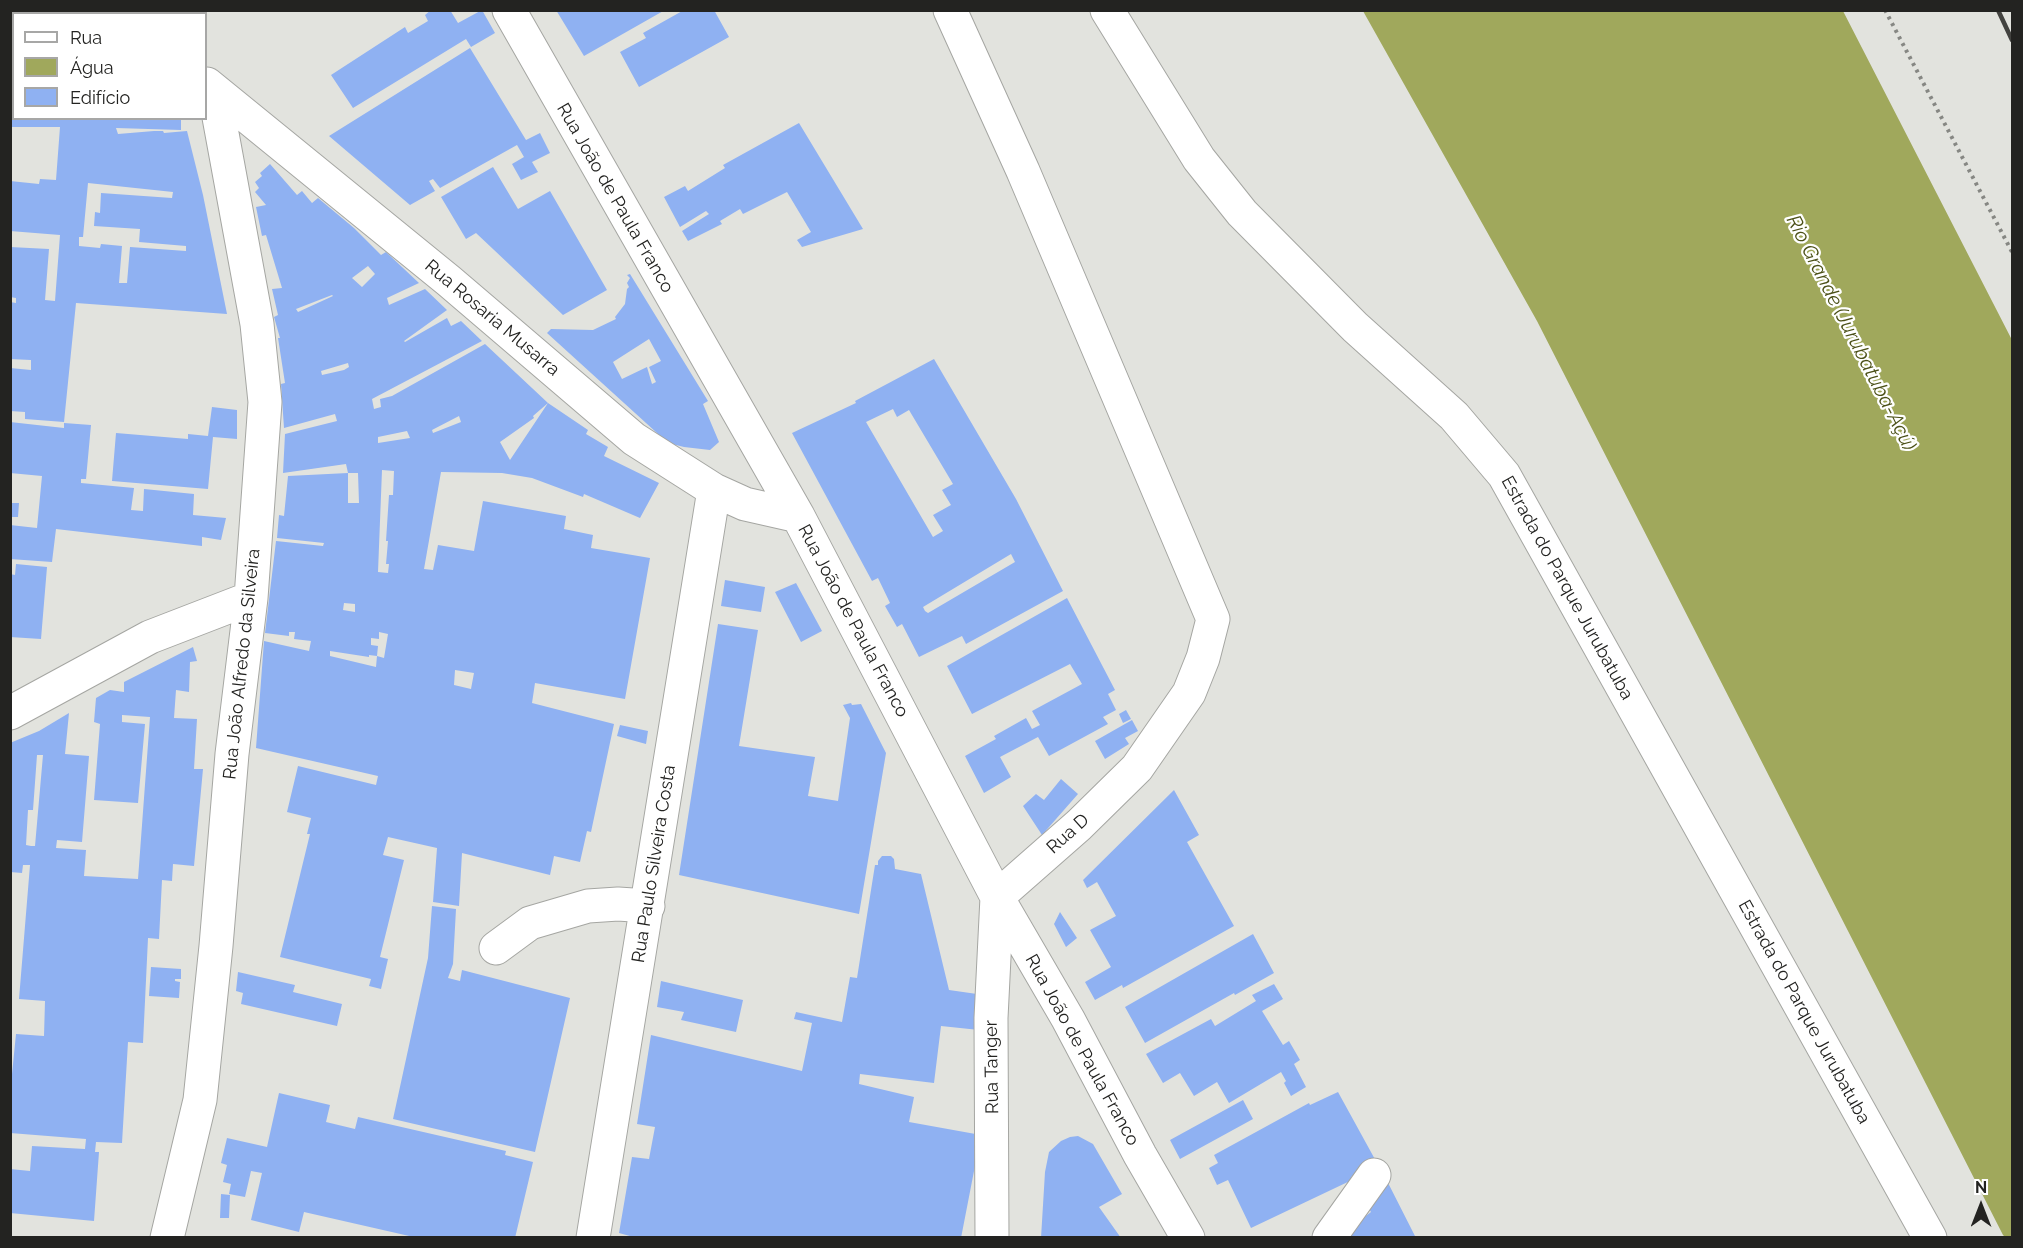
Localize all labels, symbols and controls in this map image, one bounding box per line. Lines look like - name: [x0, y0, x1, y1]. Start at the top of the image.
- legend: [12, 12, 207, 120]
- text: Rua: [70, 27, 102, 48]
- text: Água: [70, 57, 114, 78]
- text: Edifício: [70, 87, 130, 108]
- street label: Rua João de Paula Franco: [552, 99, 678, 297]
- water label: Rio Grande (Jurubatuba-Açú): [1781, 211, 1921, 455]
- street label: Rua Rosaria Musarra: [420, 255, 564, 381]
- street label: Estrada do Parque Jurubatuba: [1496, 472, 1638, 704]
- street label: Rua João de Paula Franco: [793, 521, 913, 721]
- street label: Rua João Alfredo da Silveira: [219, 548, 265, 780]
- street label: Rua Paulo Silveira Costa: [628, 764, 680, 964]
- street label: Rua D: [1042, 809, 1094, 859]
- street label: Estrada do Parque Jurubatuba: [1733, 896, 1875, 1128]
- street label: Rua João de Paula Franco: [1020, 951, 1144, 1149]
- street label: Rua Tanger: [980, 1020, 1004, 1114]
- north arrow: [1951, 1176, 2011, 1236]
- text: N: [1975, 1178, 1987, 1197]

